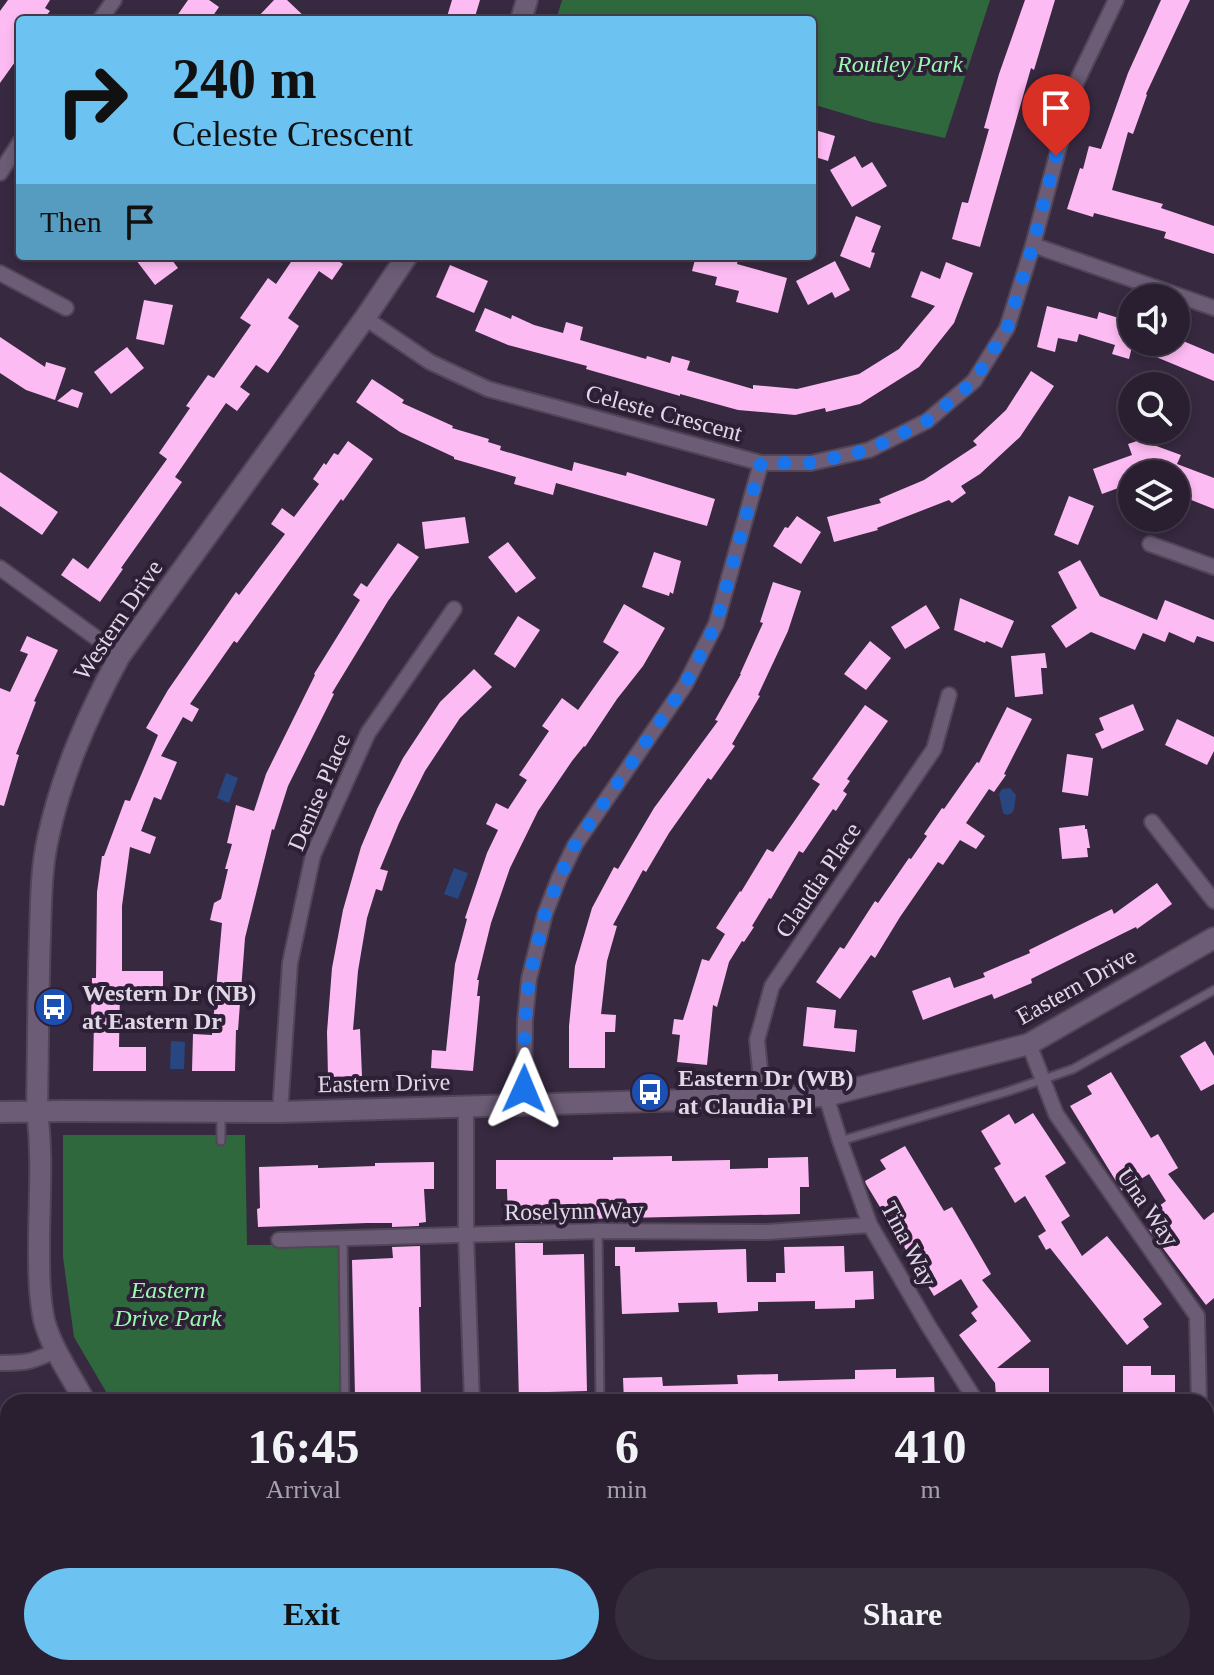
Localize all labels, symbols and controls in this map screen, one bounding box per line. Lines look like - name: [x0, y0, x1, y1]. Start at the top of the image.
- icon: right: [40, 48, 144, 152]
- text: 240 m: [172, 48, 317, 110]
- park label: Routley Park: [836, 51, 963, 77]
- pin: [1022, 74, 1090, 156]
- icon: arrive: [1034, 86, 1078, 130]
- text: Celeste Crescent: [172, 114, 413, 154]
- icon: arrive: [118, 200, 162, 244]
- text: Then: [40, 205, 102, 238]
- map controls: [1118, 284, 1190, 532]
- button: sound: [1118, 284, 1190, 356]
- button: search: [1118, 372, 1190, 444]
- street label: Celeste Crescent: [583, 380, 745, 446]
- button: layers: [1118, 460, 1190, 532]
- street label: Western Drive: [68, 555, 168, 685]
- street label: Denise Place: [283, 730, 355, 854]
- street label: Claudia Place: [770, 818, 866, 942]
- street label: Eastern Drive: [1012, 942, 1140, 1030]
- place label: Western Dr (NB) at Eastern Dr: [82, 980, 256, 1034]
- bus stop icon: Western Dr (NB) at Eastern Dr: [33, 986, 75, 1028]
- position arrow: [482, 1047, 566, 1131]
- place label: Eastern Dr (WB) at Claudia Pl: [678, 1065, 854, 1119]
- street label: Eastern Drive: [317, 1069, 451, 1097]
- bus stop icon: Eastern Dr (WB) at Claudia Pl: [629, 1071, 671, 1113]
- street label: Una Way: [1112, 1163, 1184, 1251]
- street label: Roselynn Way: [504, 1197, 644, 1225]
- street label: Tina Way: [876, 1197, 942, 1291]
- park label: Eastern Drive Park: [113, 1277, 222, 1331]
- text: 16:45: [247, 1420, 359, 1473]
- text: 6: [615, 1420, 639, 1473]
- text: 410: [895, 1420, 967, 1473]
- text: Arrival: [266, 1475, 341, 1504]
- text: min: [607, 1475, 647, 1504]
- text: m: [920, 1475, 941, 1504]
- button: Exit: [24, 1568, 599, 1660]
- button: Share: [615, 1568, 1190, 1660]

